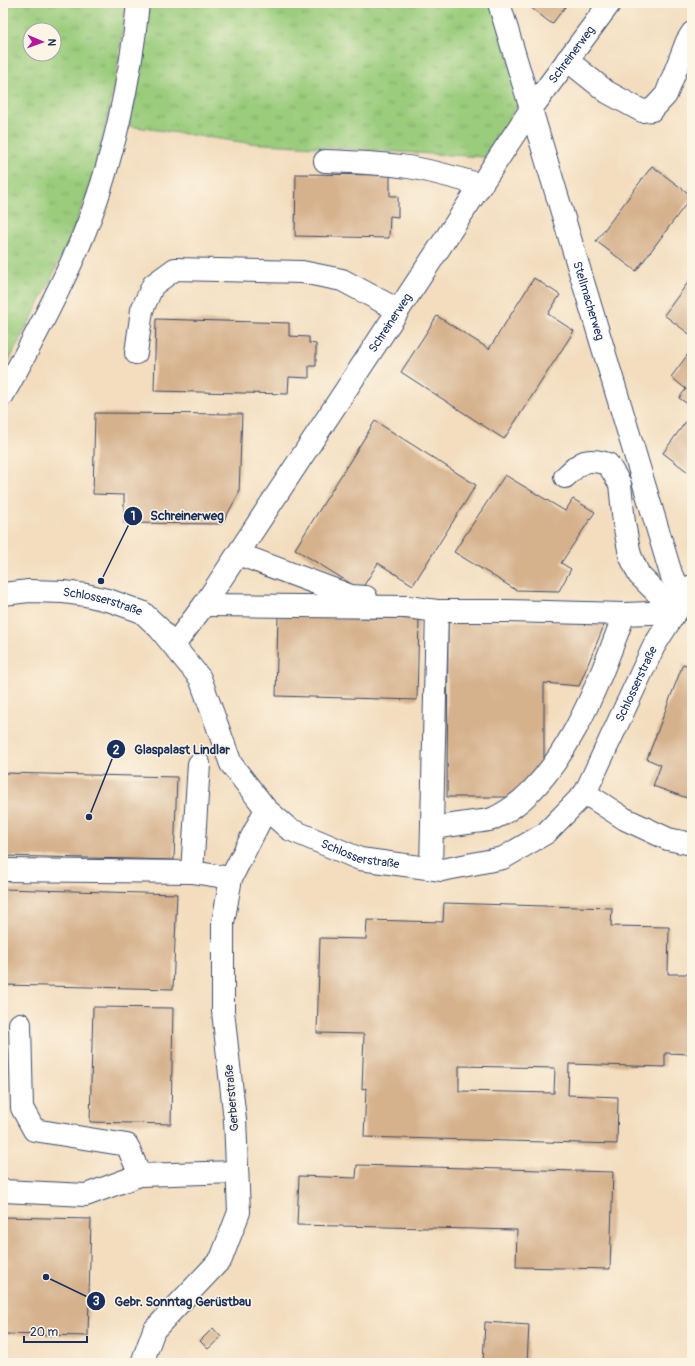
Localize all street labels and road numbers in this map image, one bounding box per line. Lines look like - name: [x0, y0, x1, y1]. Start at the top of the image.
- street label: Schreinerweg: [545, 23, 598, 86]
- street label: Stellmacherweg: [570, 259, 608, 342]
- street label: Schreinerweg: [365, 290, 415, 355]
- street label: Schlosserstraße: [62, 584, 144, 619]
- street label: Schlosserstraße: [612, 644, 660, 724]
- street label: Schlosserstraße: [319, 836, 401, 872]
- street label: Gerberstraße: [222, 1064, 242, 1132]

